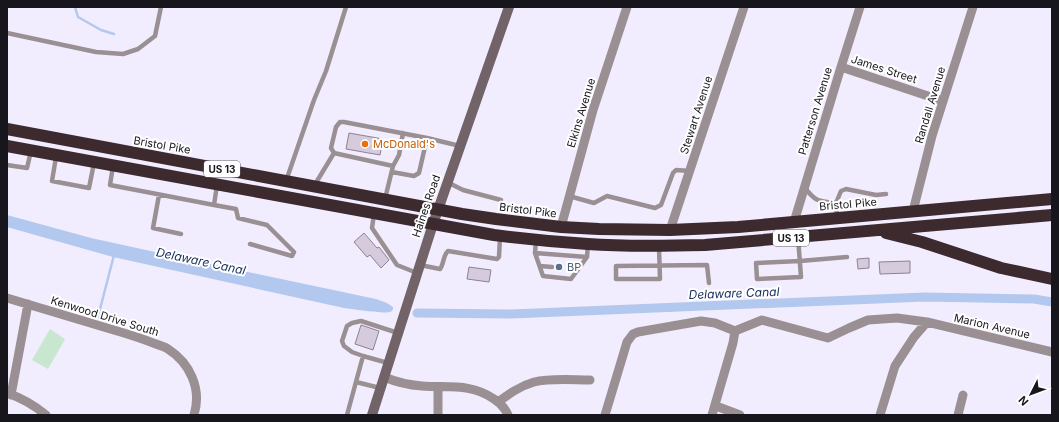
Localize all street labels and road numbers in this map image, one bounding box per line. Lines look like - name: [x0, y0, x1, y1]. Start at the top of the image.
- street label: James Street: [849, 52, 919, 86]
- street label: Patterson Avenue: [795, 65, 835, 157]
- street label: Randall Avenue: [912, 65, 948, 145]
- street label: Stewart Avenue: [677, 74, 715, 156]
- street label: Elkins Avenue: [564, 77, 598, 149]
- street label: Bristol Pike: [132, 133, 192, 157]
- road number: US 13: [204, 161, 240, 177]
- street label: Haines Road: [409, 173, 443, 239]
- street label: Bristol Pike: [819, 195, 877, 213]
- street label: Bristol Pike: [499, 200, 557, 220]
- road number: US 13: [773, 230, 809, 246]
- street label: Kenwood Drive South: [49, 293, 161, 339]
- street label: Marion Avenue: [952, 310, 1032, 342]

